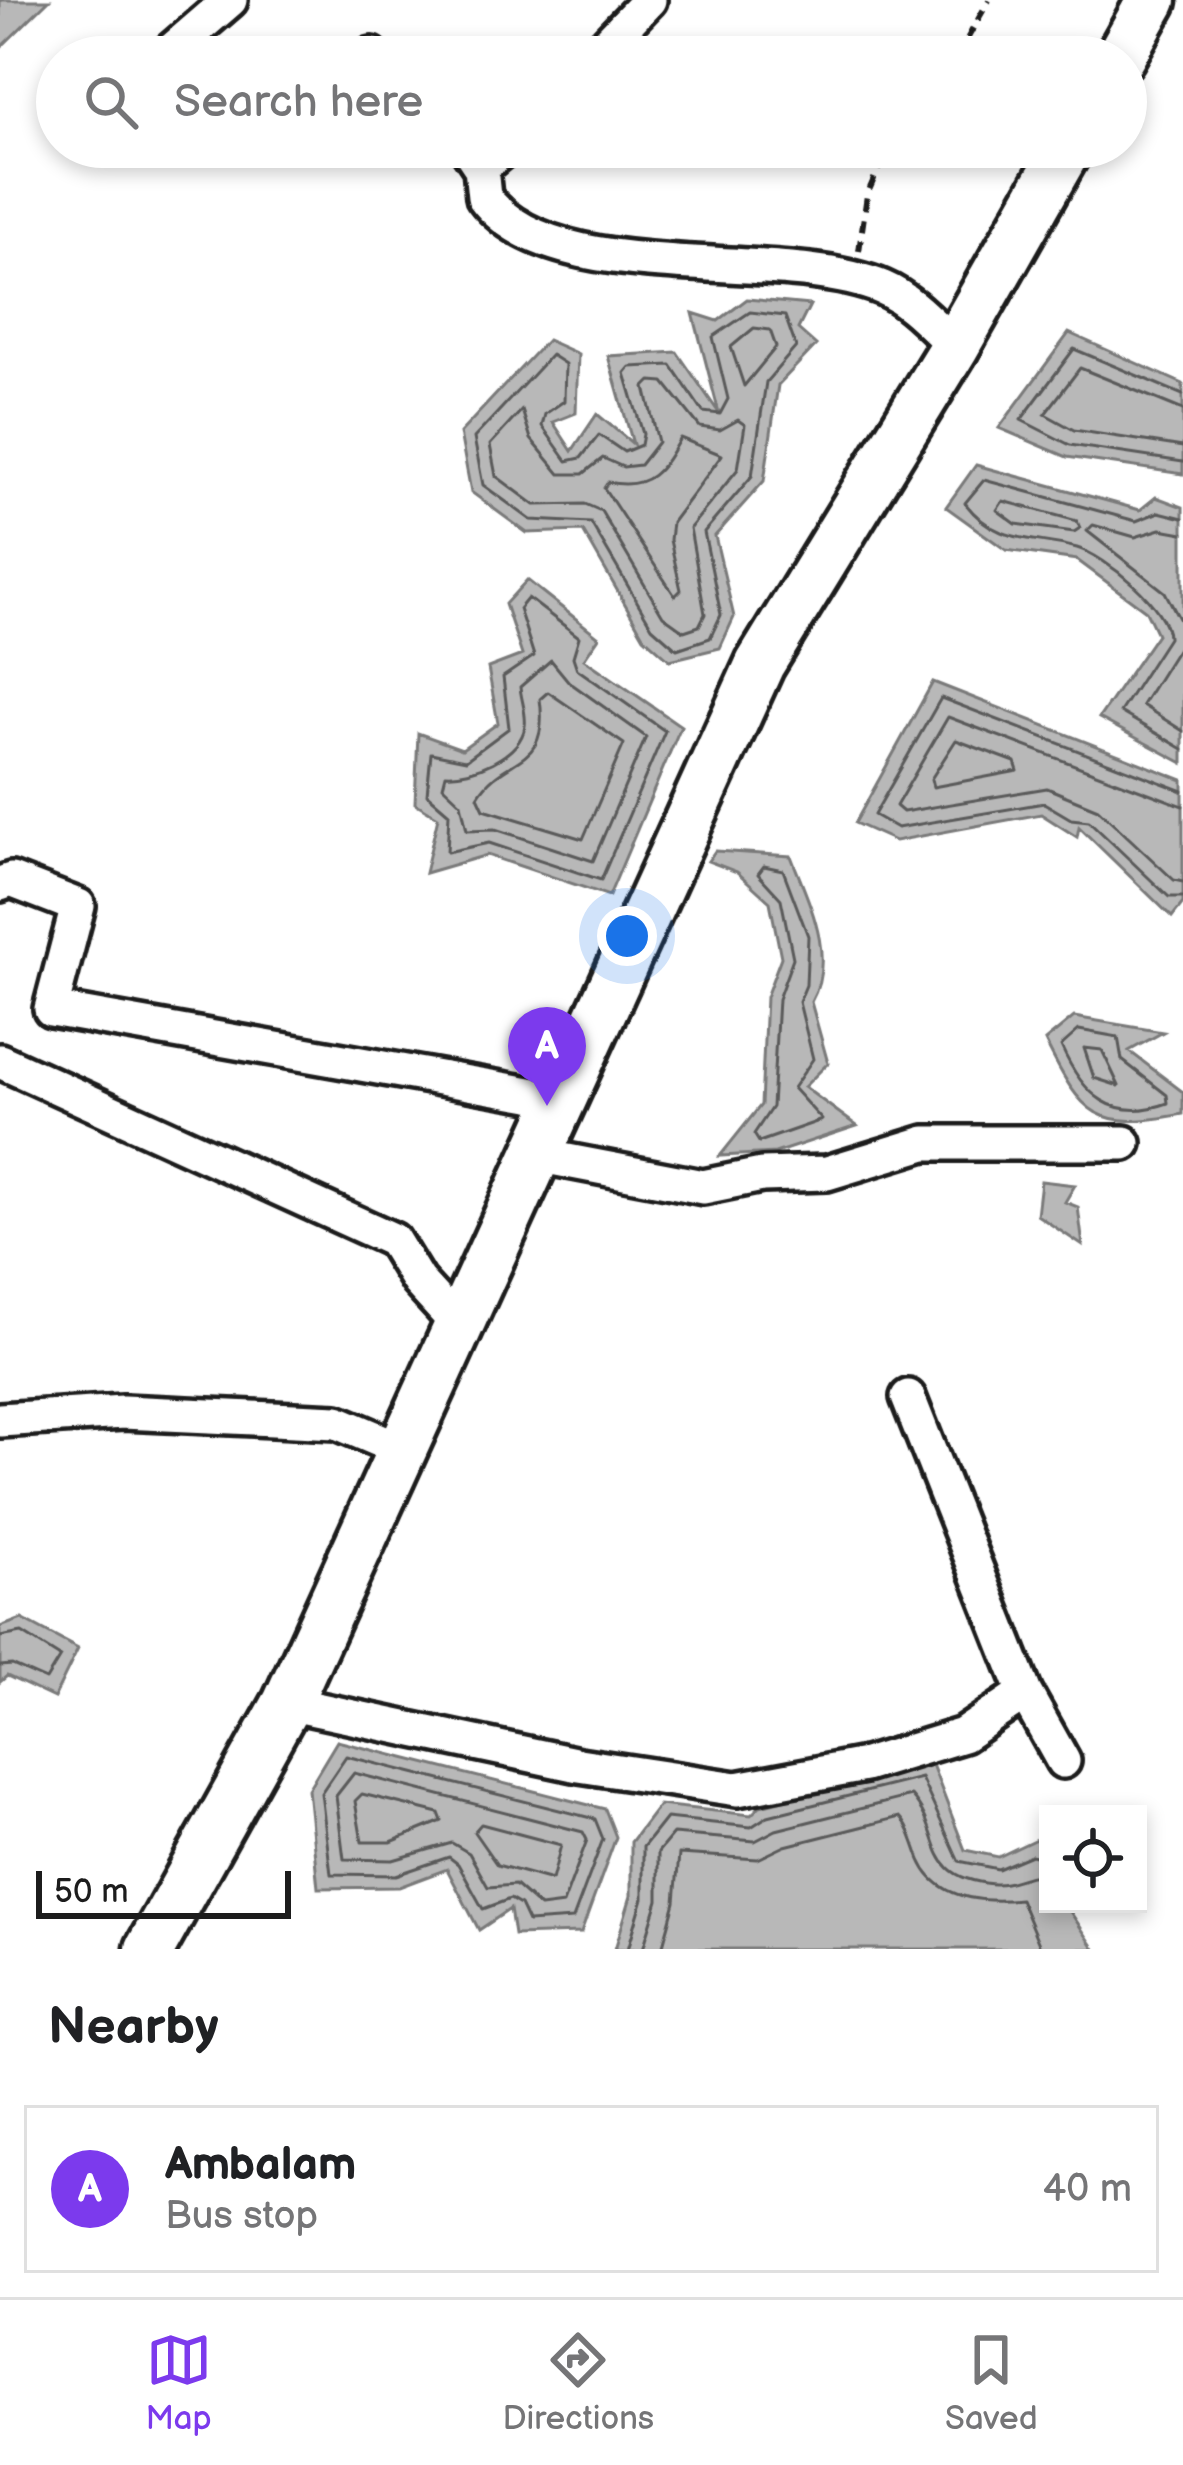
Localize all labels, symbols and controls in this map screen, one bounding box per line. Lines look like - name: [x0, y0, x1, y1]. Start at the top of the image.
- search box: [36, 36, 1147, 168]
- icon: search: [78, 69, 144, 135]
- text: Search here: [174, 75, 423, 130]
- your location: [597, 906, 657, 966]
- pin: A: [508, 1007, 586, 1106]
- map controls: [1039, 1805, 1147, 1913]
- button: locate: [1039, 1805, 1147, 1913]
- scale bar: [36, 1865, 291, 1918]
- text: 50 m: [54, 1872, 129, 1912]
- text: Nearby: [48, 1997, 219, 2058]
- text: Ambalam: [165, 2138, 356, 2193]
- text: A: [78, 2166, 102, 2213]
- text: 40 m: [1042, 2166, 1132, 2213]
- text: Bus stop: [165, 2193, 318, 2240]
- tab: Map: [145, 2327, 212, 2439]
- tab: Directions: [502, 2327, 654, 2439]
- tab: Saved: [945, 2327, 1038, 2439]

